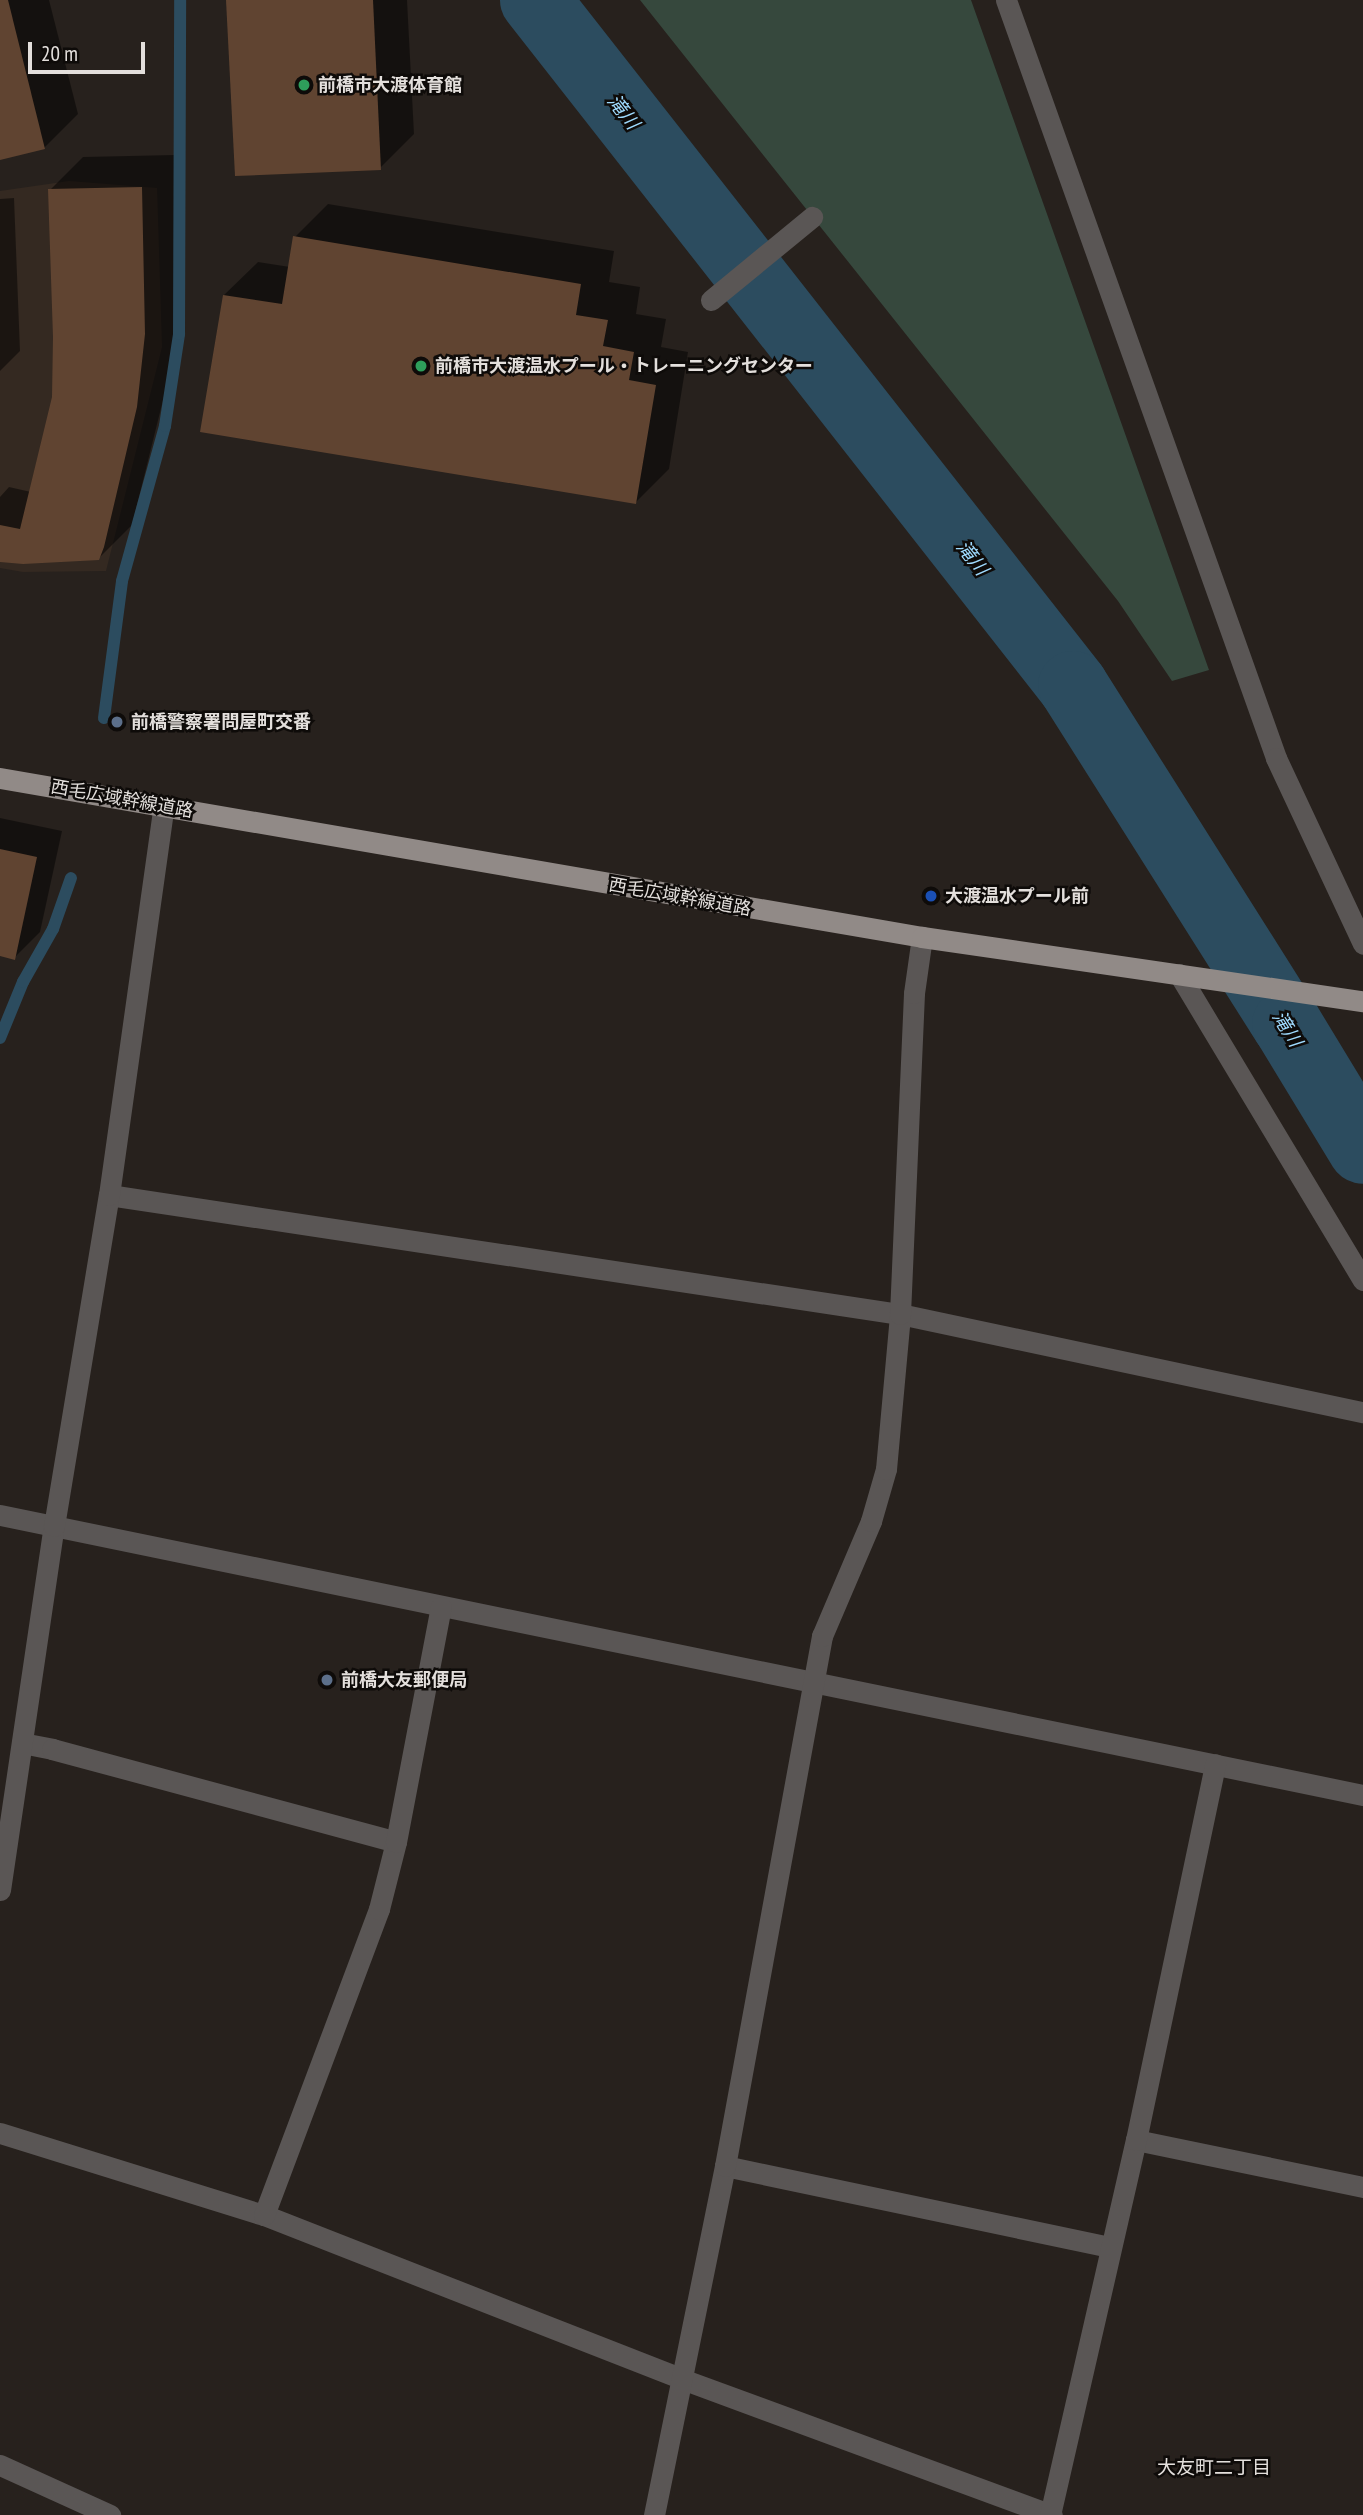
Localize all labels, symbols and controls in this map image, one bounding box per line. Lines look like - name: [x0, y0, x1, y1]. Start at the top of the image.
- scale bar: [32, 28, 149, 72]
- text: 20 m: [41, 40, 78, 67]
- place label: 前橋市大渡体育館: [318, 74, 462, 96]
- marker: 前橋市大渡体育館: [296, 77, 312, 93]
- water label: 滝川: [602, 90, 644, 134]
- place label: 前橋市大渡温水プール・トレーニングセンター: [435, 355, 813, 377]
- marker: 前橋市大渡温水プール・トレーニングセンター: [413, 358, 429, 374]
- water label: 滝川: [951, 536, 993, 580]
- place label: 前橋警察署問屋町交番: [131, 711, 311, 733]
- marker: 前橋警察署問屋町交番: [109, 714, 125, 730]
- street label: 西毛広域幹線道路: [49, 776, 195, 822]
- street label: 西毛広域幹線道路: [607, 874, 753, 920]
- place label: 大渡温水プール前: [945, 885, 1089, 907]
- marker: 大渡温水プール前: [923, 888, 939, 904]
- water label: 滝川: [1267, 1007, 1307, 1051]
- place label: 前橋大友郵便局: [341, 1669, 467, 1691]
- marker: 前橋大友郵便局: [319, 1672, 335, 1688]
- district label: 大友町二丁目: [1157, 2457, 1271, 2479]

